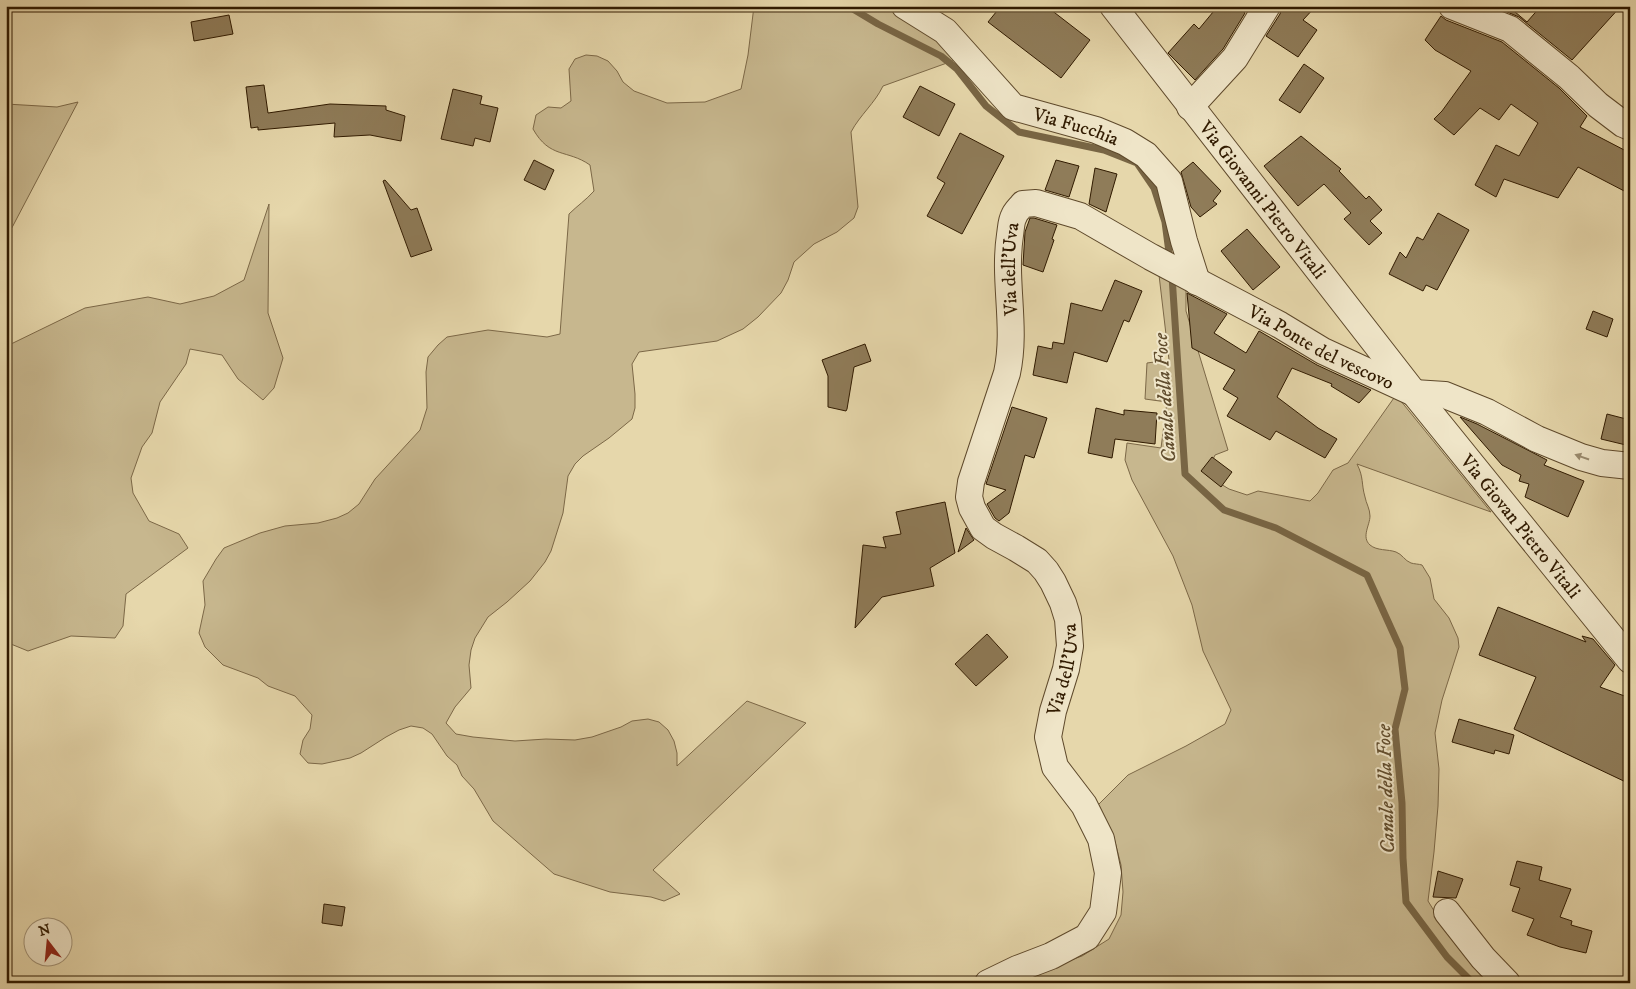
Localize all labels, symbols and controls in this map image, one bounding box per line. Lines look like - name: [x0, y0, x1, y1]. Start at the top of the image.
- street label: Via Fucchia: [1029, 103, 1122, 151]
- street label: Via Giovanni Pietro Vitali: [1193, 116, 1331, 284]
- street label: Via dell'Uva: [998, 221, 1025, 317]
- street label: Via Ponte del vescovo: [1243, 300, 1397, 395]
- water label: Canale della Foce: [1148, 331, 1182, 463]
- street label: Via Giovan Pietro Vitali: [1454, 449, 1585, 603]
- one-way arrow: [1574, 452, 1589, 460]
- street label: Via dell'Uva: [1042, 623, 1084, 720]
- water label: Canale della Foce: [1372, 723, 1401, 854]
- north arrow: [22, 916, 72, 966]
- text: N: [37, 920, 53, 941]

